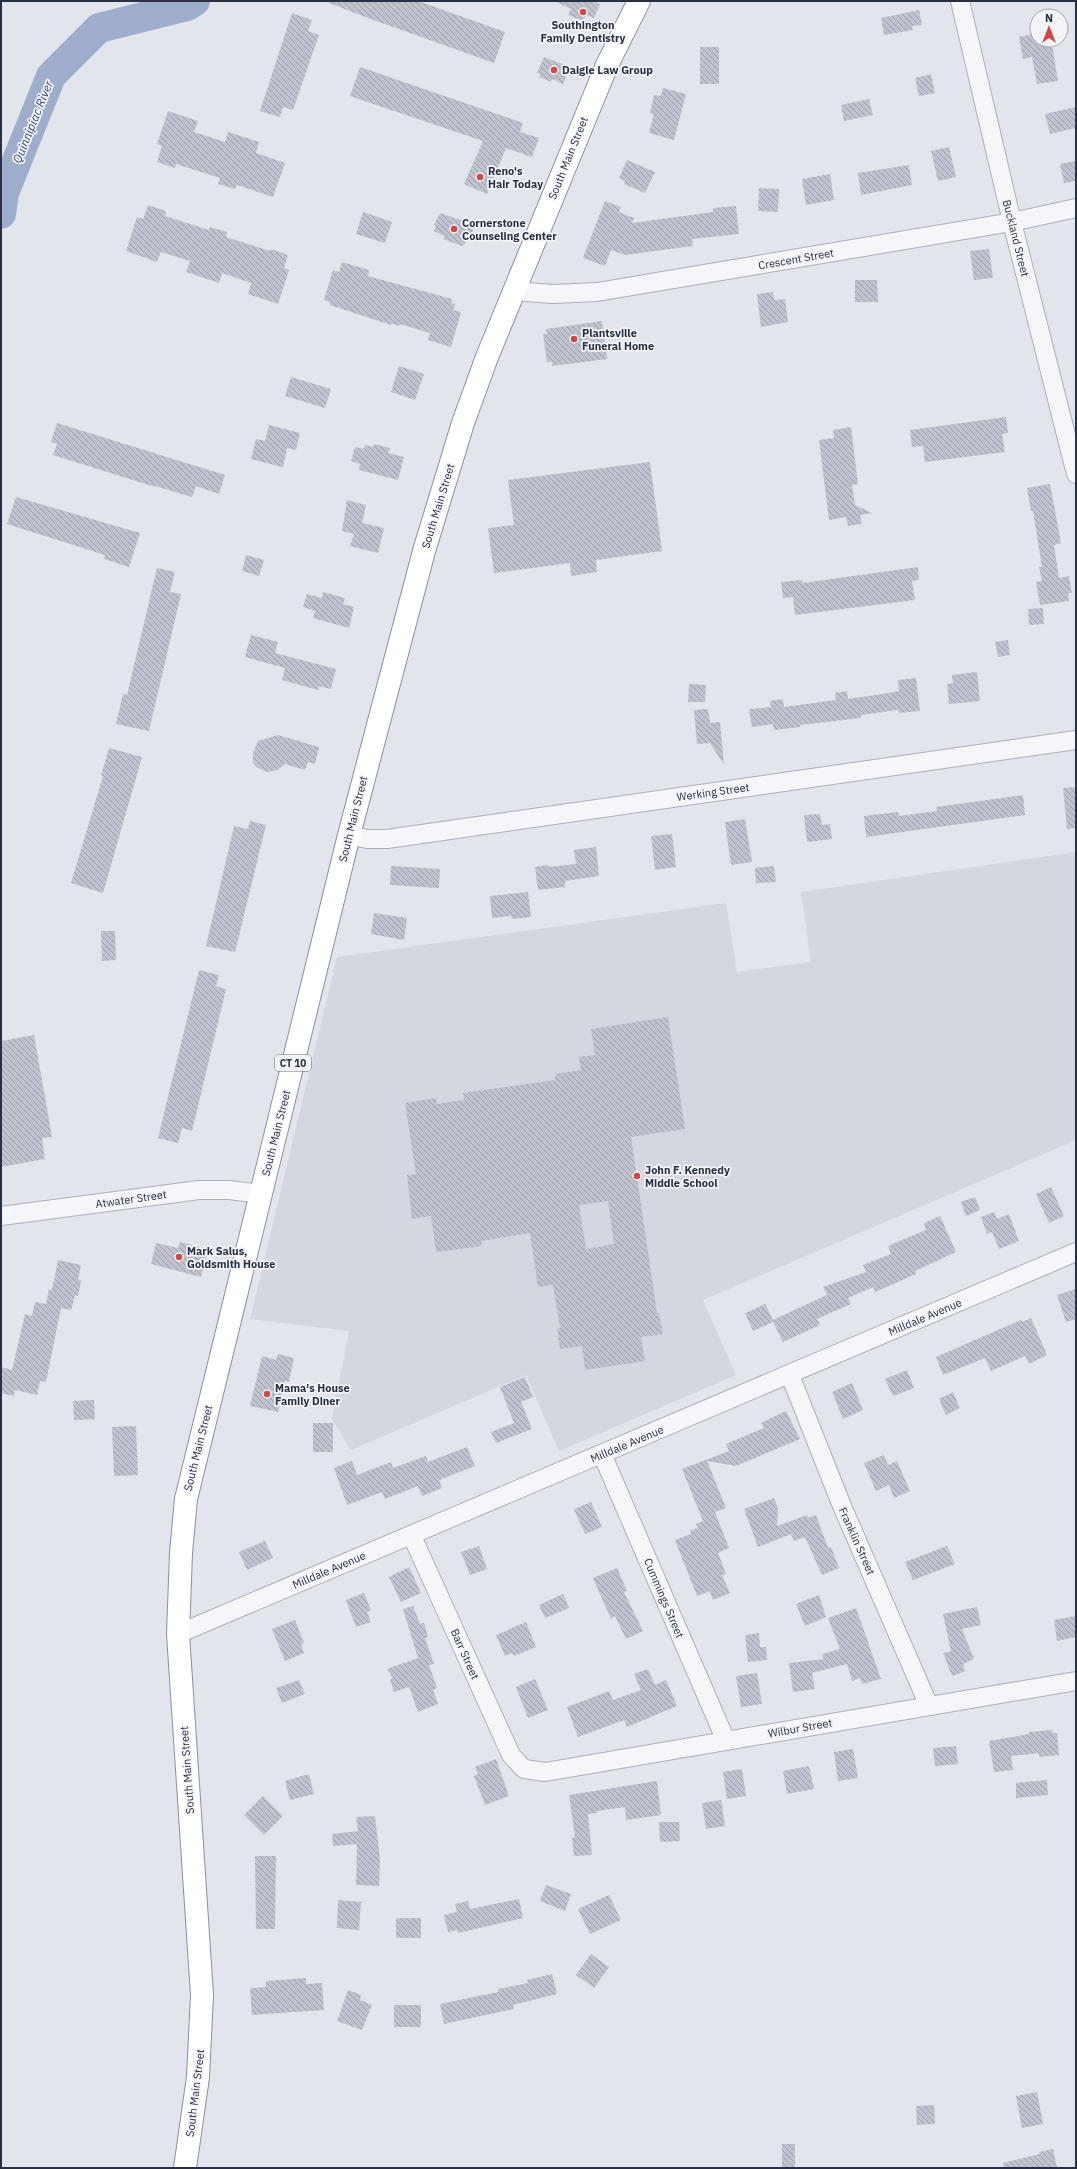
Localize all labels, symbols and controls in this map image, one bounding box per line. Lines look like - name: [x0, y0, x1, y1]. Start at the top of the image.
- marker: Southington Family Dentistry: [578, 7, 588, 17]
- north arrow: [1029, 8, 1069, 48]
- text: N: [1045, 11, 1053, 25]
- place label: Southington Family Dentistry: [541, 18, 626, 45]
- place label: Daigle Law Group: [562, 63, 653, 77]
- marker: Daigle Law Group: [549, 65, 559, 75]
- water label: Quinnipiac River: [9, 78, 56, 165]
- street label: South Main Street: [545, 114, 591, 201]
- place label: Reno's Hair Today: [488, 164, 543, 191]
- marker: Reno's Hair Today: [475, 172, 485, 182]
- street label: Buckland Street: [1000, 198, 1032, 278]
- place label: Cornerstone Counseling Center: [462, 216, 557, 243]
- marker: Cornerstone Counseling Center: [449, 224, 459, 234]
- street label: Crescent Street: [757, 245, 835, 273]
- place label: Plantsville Funeral Home: [582, 326, 654, 353]
- marker: Plantsville Funeral Home: [569, 334, 579, 344]
- street label: South Main Street: [418, 462, 458, 550]
- street label: South Main Street: [336, 774, 370, 863]
- street label: Werking Street: [676, 780, 750, 804]
- road number: CT 10: [275, 1055, 311, 1071]
- street label: South Main Street: [259, 1088, 293, 1177]
- place label: John F. Kennedy Middle School: [645, 1163, 730, 1190]
- marker: John F. Kennedy Middle School: [632, 1171, 642, 1181]
- street label: Atwater Street: [94, 1187, 168, 1211]
- place label: Mark Salus, Goldsmith House: [187, 1244, 275, 1271]
- marker: Mark Salus, Goldsmith House: [174, 1252, 184, 1262]
- street label: Milldale Avenue: [886, 1295, 964, 1339]
- place label: Mama's House Family Diner: [275, 1381, 350, 1408]
- marker: Mama's House Family Diner: [262, 1389, 272, 1399]
- street label: South Main Street: [181, 1403, 215, 1492]
- street label: Milldale Avenue: [588, 1422, 666, 1466]
- street label: Franklin Street: [836, 1505, 878, 1577]
- street label: Milldale Avenue: [290, 1548, 368, 1592]
- street label: Cummings Street: [641, 1556, 687, 1640]
- street label: Barr Street: [448, 1627, 482, 1682]
- street label: Wilbur Street: [767, 1715, 833, 1741]
- street label: South Main Street: [177, 1725, 197, 1814]
- street label: South Main Street: [183, 2048, 207, 2138]

